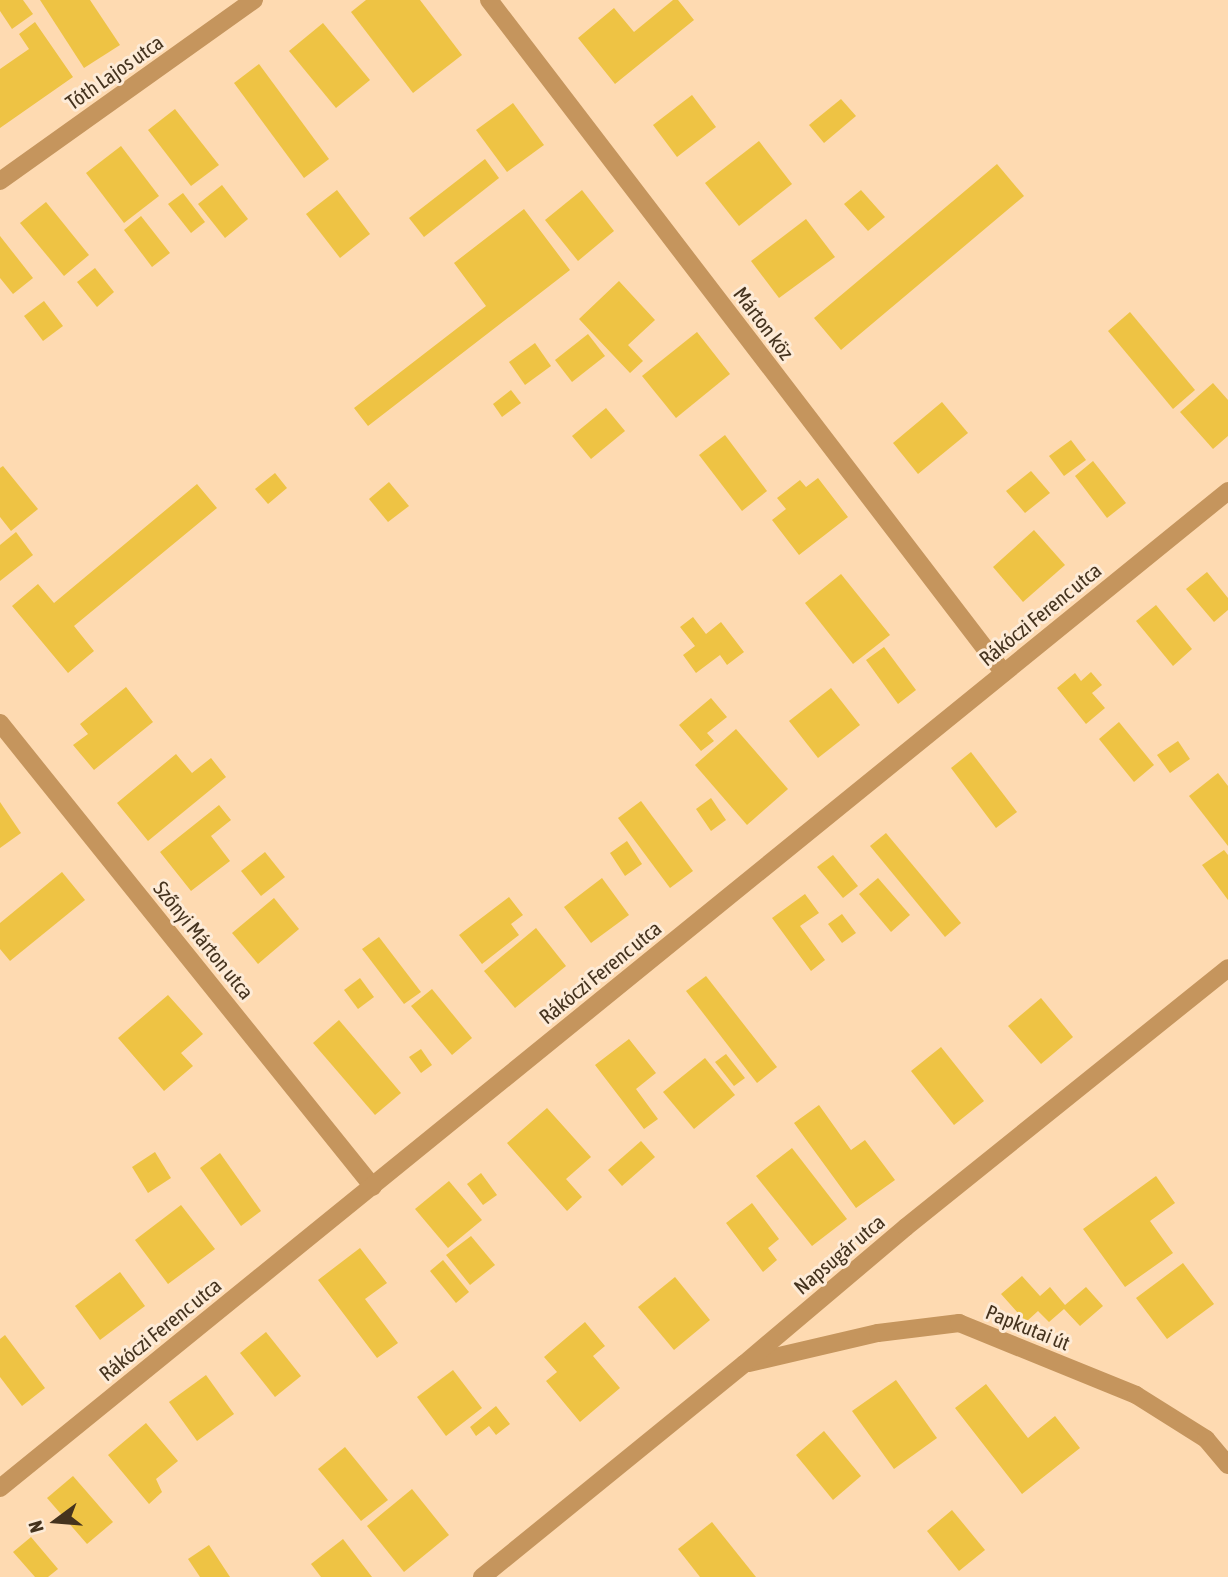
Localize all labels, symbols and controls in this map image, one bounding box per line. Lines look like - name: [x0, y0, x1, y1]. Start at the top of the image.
- street label: Tóth Lajos utca: [60, 29, 168, 115]
- street label: Márton köz: [728, 282, 800, 364]
- street label: Rákóczi Ferenc utca: [974, 557, 1106, 671]
- street label: Szőnyi Márton utca: [149, 876, 259, 1004]
- street label: Rákóczi Ferenc utca: [534, 915, 666, 1029]
- street label: Napsugár utca: [789, 1209, 889, 1299]
- street label: Rákóczi Ferenc utca: [94, 1272, 226, 1386]
- street label: Papkutai út: [982, 1299, 1074, 1355]
- north arrow: [21, 1486, 91, 1556]
- text: N: [24, 1518, 48, 1535]

